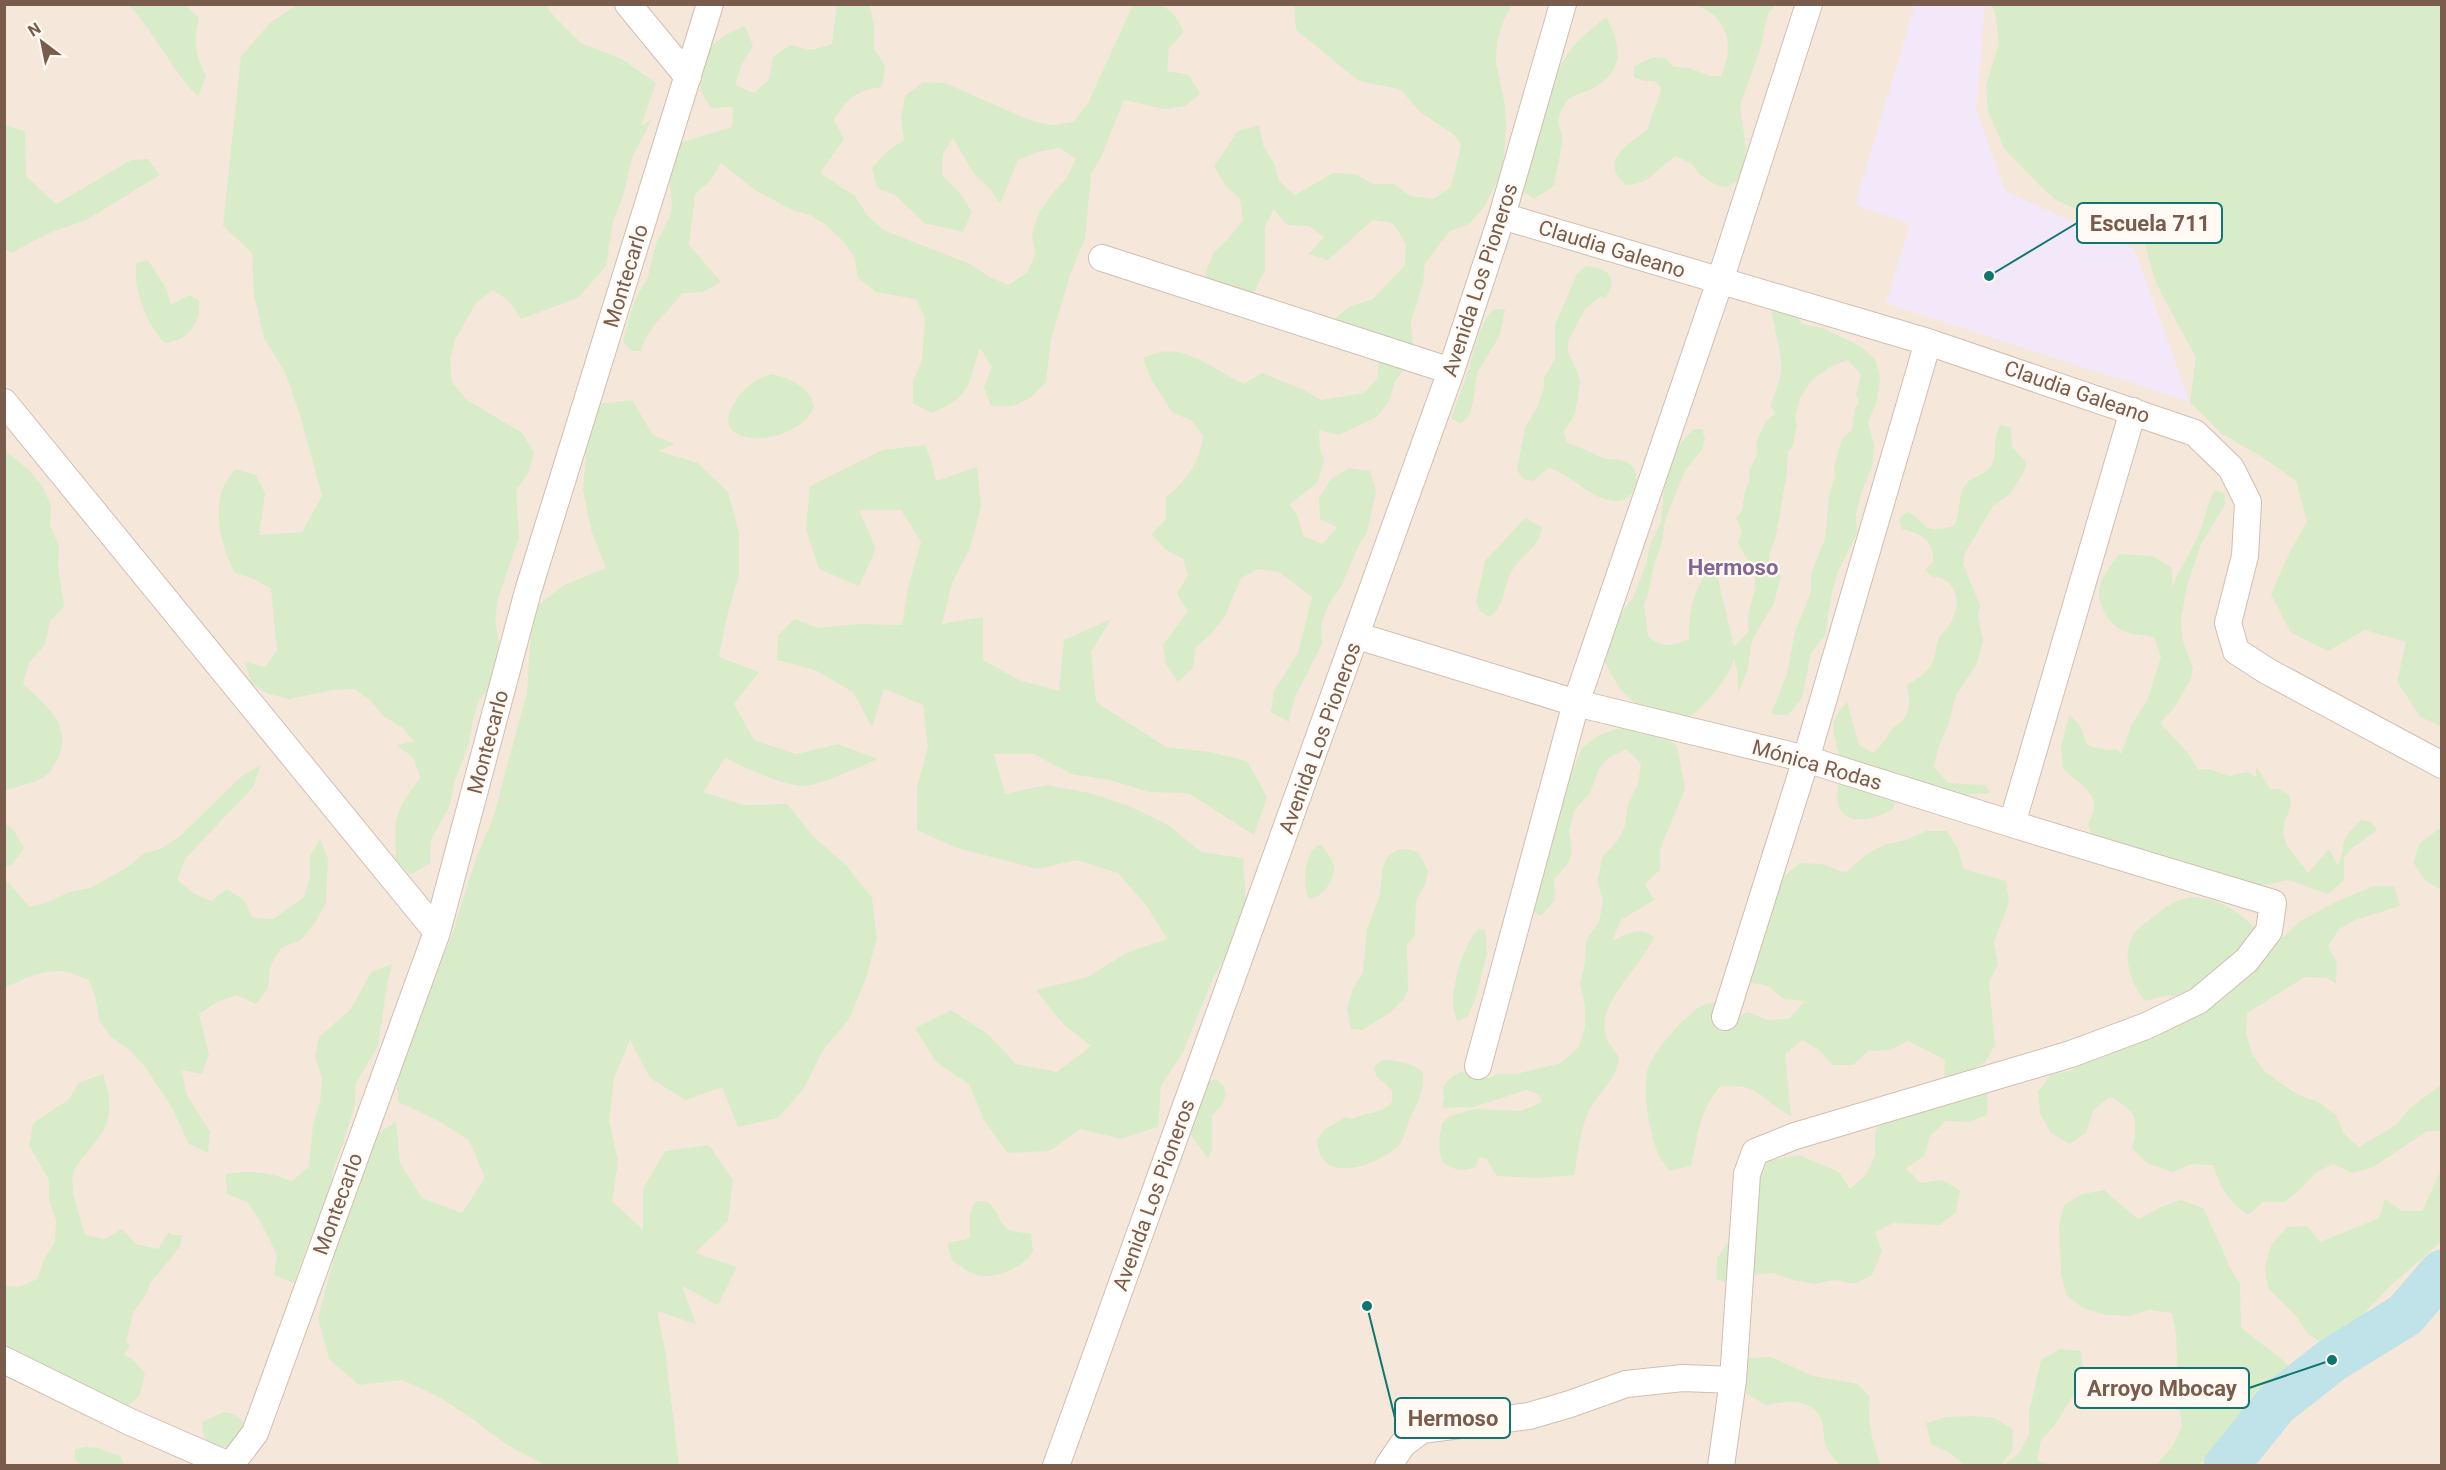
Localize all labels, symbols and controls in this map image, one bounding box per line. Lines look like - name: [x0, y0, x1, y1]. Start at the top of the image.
- north arrow: [12, 12, 72, 72]
- text: N: [24, 19, 44, 41]
- street label: Avenida Los Pioneros: [1437, 180, 1523, 380]
- callout: Escuela 711: [2077, 203, 2222, 243]
- text: Escuela 711: [2090, 211, 2210, 236]
- street label: Claudia Galeano: [1536, 215, 1688, 283]
- street label: Montecarlo: [599, 222, 653, 330]
- street label: Claudia Galeano: [2001, 356, 2153, 428]
- district label: Hermoso: [1688, 555, 1778, 580]
- street label: Avenida Los Pioneros: [1274, 639, 1366, 837]
- street label: Montecarlo: [463, 687, 513, 797]
- street label: Mónica Rodas: [1749, 735, 1885, 795]
- street label: Avenida Los Pioneros: [1108, 1096, 1200, 1294]
- street label: Montecarlo: [309, 1150, 368, 1258]
- callout: Arroyo Mbocay: [2075, 1368, 2249, 1408]
- text: Arroyo Mbocay: [2087, 1376, 2238, 1401]
- callout: Hermoso: [1395, 1398, 1510, 1438]
- text: Hermoso: [1408, 1406, 1498, 1431]

